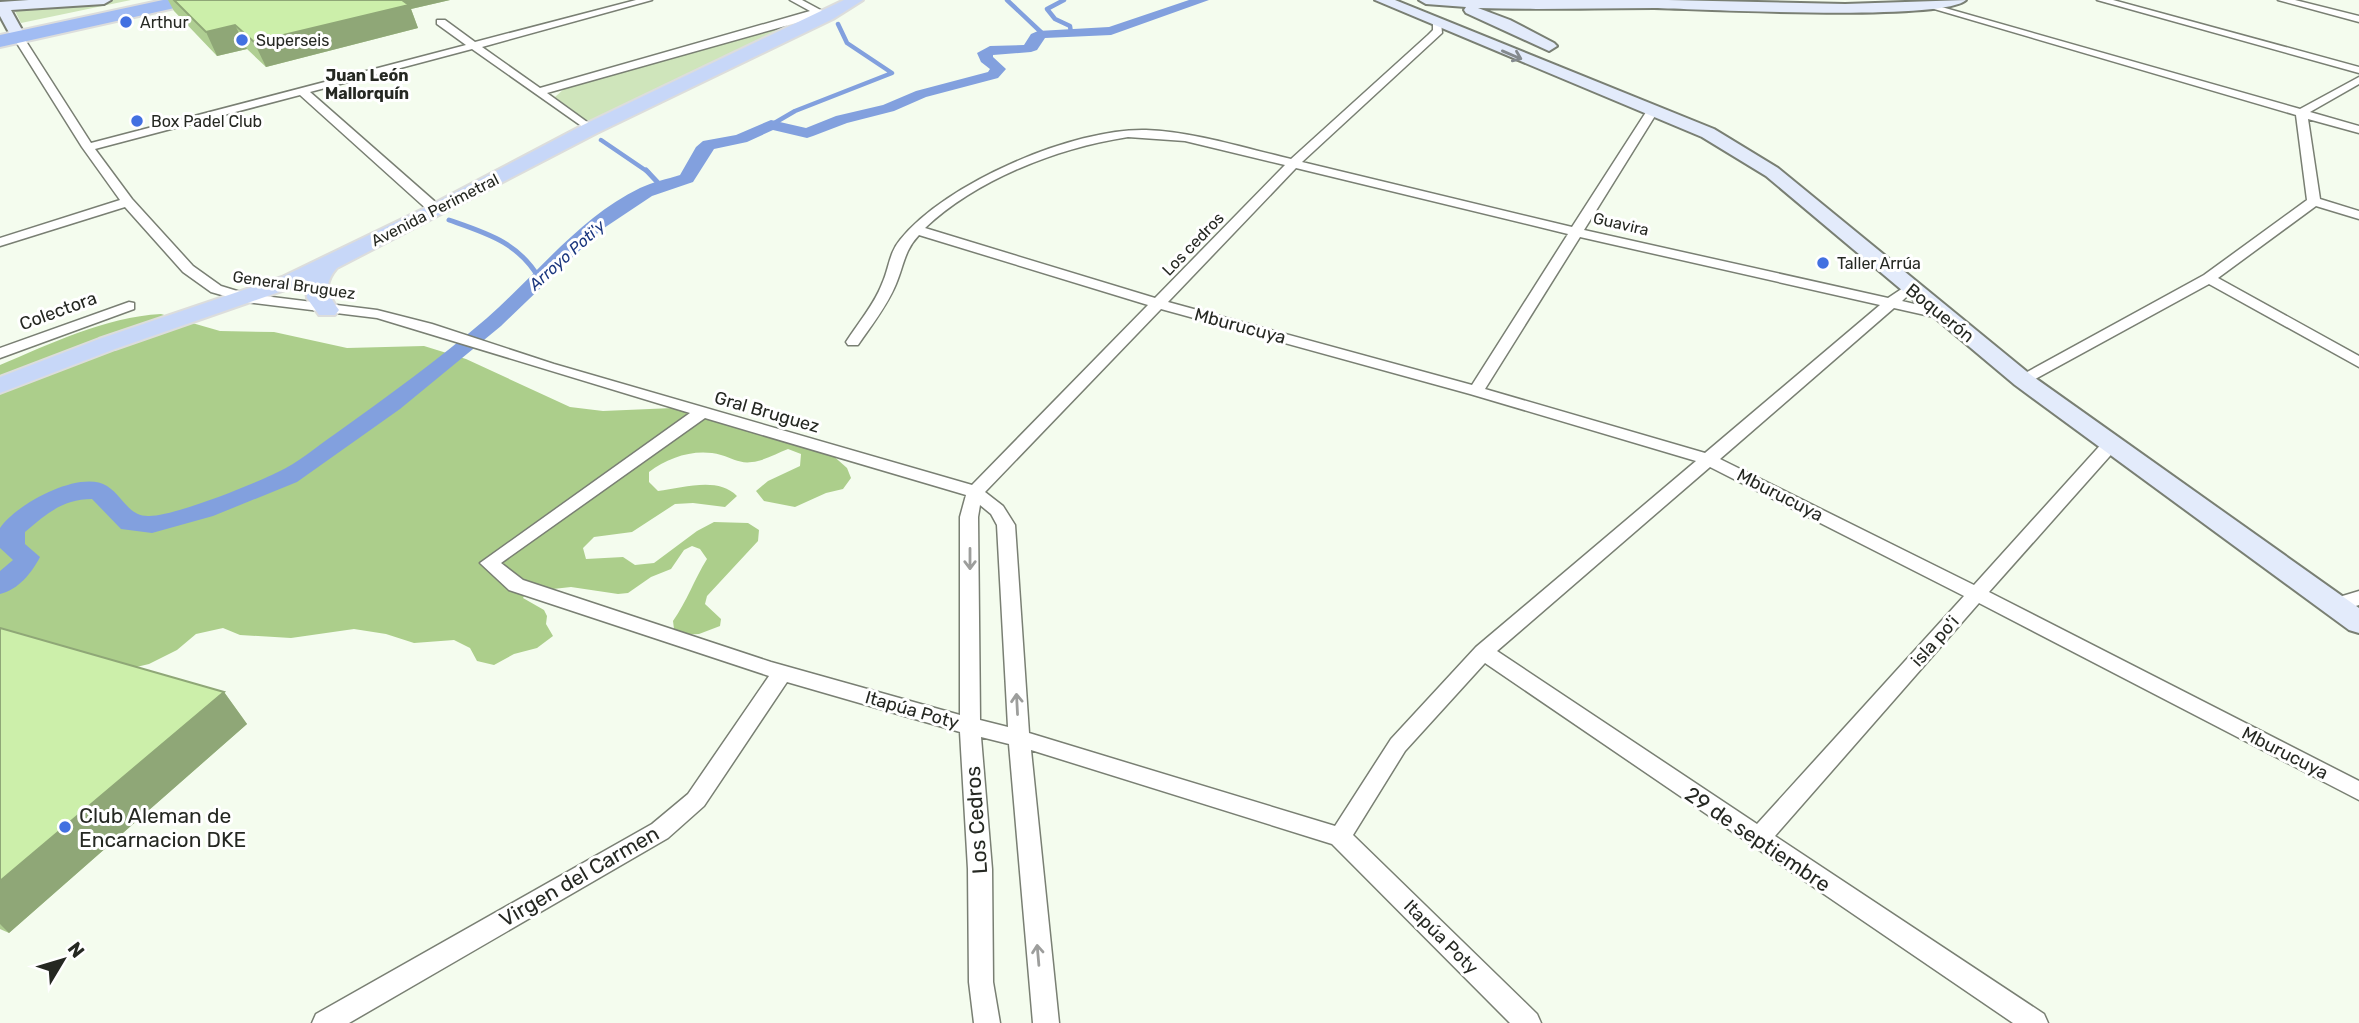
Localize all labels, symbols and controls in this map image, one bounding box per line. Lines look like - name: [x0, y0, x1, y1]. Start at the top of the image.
- place label: Arthur: [140, 13, 189, 32]
- marker: Arthur: [118, 14, 134, 30]
- place label: Superseis: [256, 31, 329, 50]
- marker: Superseis: [234, 32, 250, 48]
- one-way arrow: [1501, 49, 1523, 62]
- district label: Juan León Mallorquín: [325, 66, 409, 103]
- place label: Box Padel Club: [151, 112, 262, 131]
- marker: Box Padel Club: [129, 113, 145, 129]
- street label: Avenida Perimetral: [368, 170, 502, 250]
- street label: Los cedros: [1158, 208, 1228, 280]
- street label: Guavira: [1591, 208, 1651, 240]
- water label: Arroyo Poti'y: [525, 215, 610, 295]
- place label: Taller Arrúa: [1837, 254, 1921, 273]
- marker: Taller Arrúa: [1815, 255, 1831, 271]
- street label: General Bruguez: [231, 267, 357, 303]
- street label: Boquerón: [1901, 279, 1979, 347]
- street label: Colectora: [16, 287, 100, 335]
- street label: Mburucuya: [1192, 303, 1288, 349]
- street label: Gral Bruguez: [712, 387, 822, 437]
- street label: Mburucuya: [1733, 464, 1827, 526]
- one-way arrow: [963, 548, 977, 571]
- street label: isla po'i: [1906, 611, 1964, 671]
- street label: Itapúa Poty: [863, 686, 961, 734]
- one-way arrow: [1010, 693, 1023, 716]
- street label: Mburucuya: [2238, 722, 2332, 784]
- street label: Los Cedros: [960, 765, 992, 875]
- street label: 29 de septiembre: [1681, 781, 1835, 897]
- place label: Club Aleman de Encarnacion DKE: [79, 803, 246, 852]
- marker: Club Aleman de Encarnacion DKE: [57, 819, 73, 835]
- street label: Virgen del Carmen: [495, 820, 663, 932]
- street label: Itapúa Poty: [1399, 895, 1483, 979]
- north arrow: [28, 925, 98, 995]
- text: N: [63, 937, 89, 962]
- one-way arrow: [1031, 944, 1044, 967]

